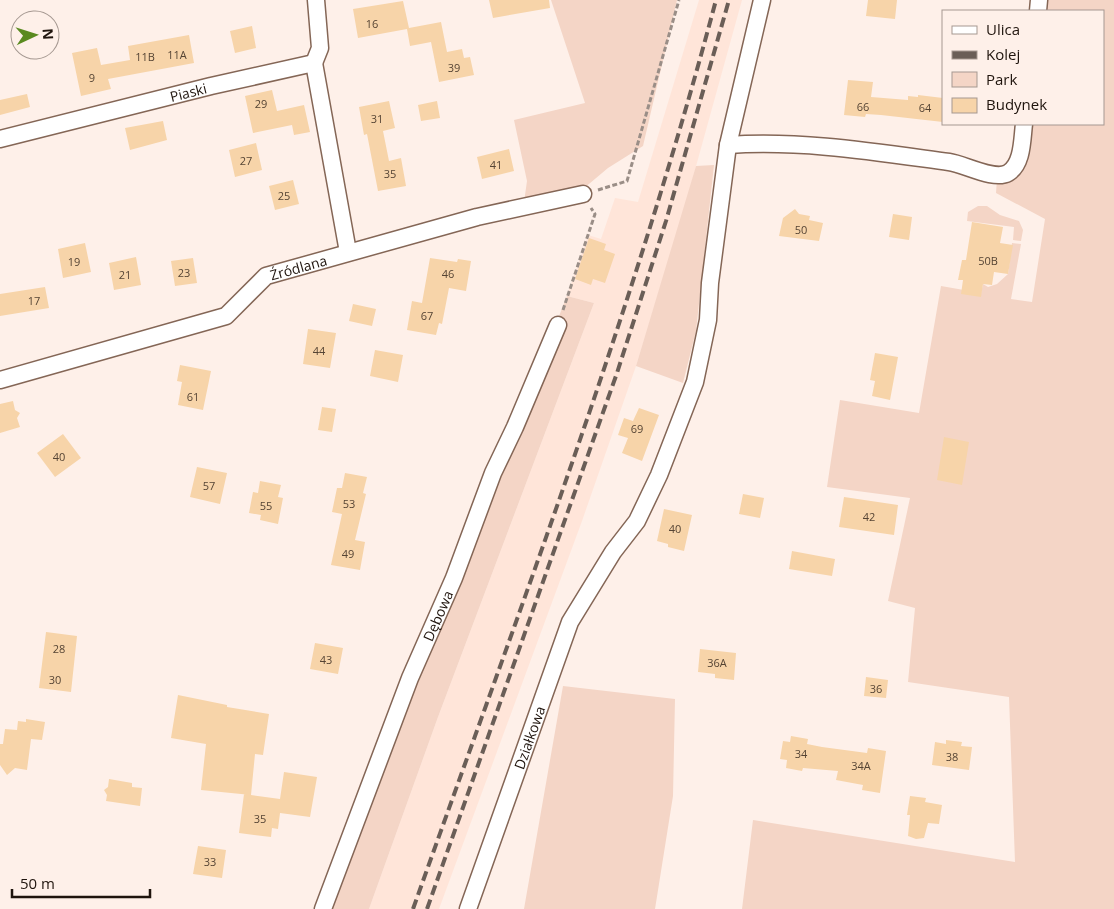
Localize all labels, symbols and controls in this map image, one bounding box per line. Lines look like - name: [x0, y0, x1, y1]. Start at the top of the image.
- north arrow: [10, 10, 60, 60]
- legend: [942, 10, 1104, 125]
- house number: 16: [366, 16, 378, 31]
- text: Ulica: [986, 19, 1020, 39]
- text: N: [39, 28, 58, 40]
- text: Kolej: [986, 44, 1020, 64]
- house number: 11A: [167, 47, 187, 62]
- house number: 11B: [135, 49, 155, 64]
- house number: 39: [448, 60, 460, 75]
- text: Park: [986, 69, 1017, 89]
- house number: 9: [89, 70, 95, 85]
- street label: Piaski: [168, 78, 209, 105]
- text: Budynek: [986, 94, 1047, 114]
- house number: 29: [255, 96, 267, 111]
- house number: 66: [857, 99, 869, 114]
- house number: 64: [919, 100, 932, 115]
- house number: 31: [371, 111, 383, 126]
- house number: 27: [240, 153, 252, 168]
- house number: 41: [490, 157, 502, 172]
- house number: 35: [384, 166, 396, 181]
- house number: 25: [278, 188, 290, 203]
- house number: 50: [795, 222, 807, 237]
- street label: Źródlana: [268, 250, 329, 284]
- house number: 50B: [978, 253, 998, 268]
- house number: 19: [68, 254, 80, 269]
- house number: 23: [178, 265, 190, 280]
- house number: 46: [442, 266, 454, 281]
- house number: 21: [119, 267, 131, 282]
- house number: 17: [28, 293, 40, 308]
- house number: 67: [421, 308, 433, 323]
- house number: 44: [313, 343, 326, 358]
- house number: 61: [187, 389, 199, 404]
- house number: 69: [631, 421, 643, 436]
- house number: 40: [53, 449, 65, 464]
- house number: 57: [203, 478, 215, 493]
- house number: 53: [343, 496, 355, 511]
- house number: 55: [260, 498, 272, 513]
- house number: 42: [863, 509, 875, 524]
- house number: 40: [669, 521, 681, 536]
- house number: 49: [342, 546, 354, 561]
- street label: Dębowa: [418, 587, 457, 644]
- house number: 28: [53, 641, 65, 656]
- house number: 43: [320, 652, 332, 667]
- house number: 36A: [707, 655, 727, 670]
- house number: 30: [49, 672, 61, 687]
- house number: 36: [870, 681, 882, 696]
- street label: Działkowa: [509, 703, 549, 772]
- house number: 34: [795, 746, 808, 761]
- house number: 38: [946, 749, 958, 764]
- house number: 34A: [851, 758, 871, 773]
- house number: 35: [254, 811, 266, 826]
- house number: 33: [204, 854, 216, 869]
- scale bar: [12, 866, 150, 898]
- text: 50 m: [20, 873, 55, 893]

